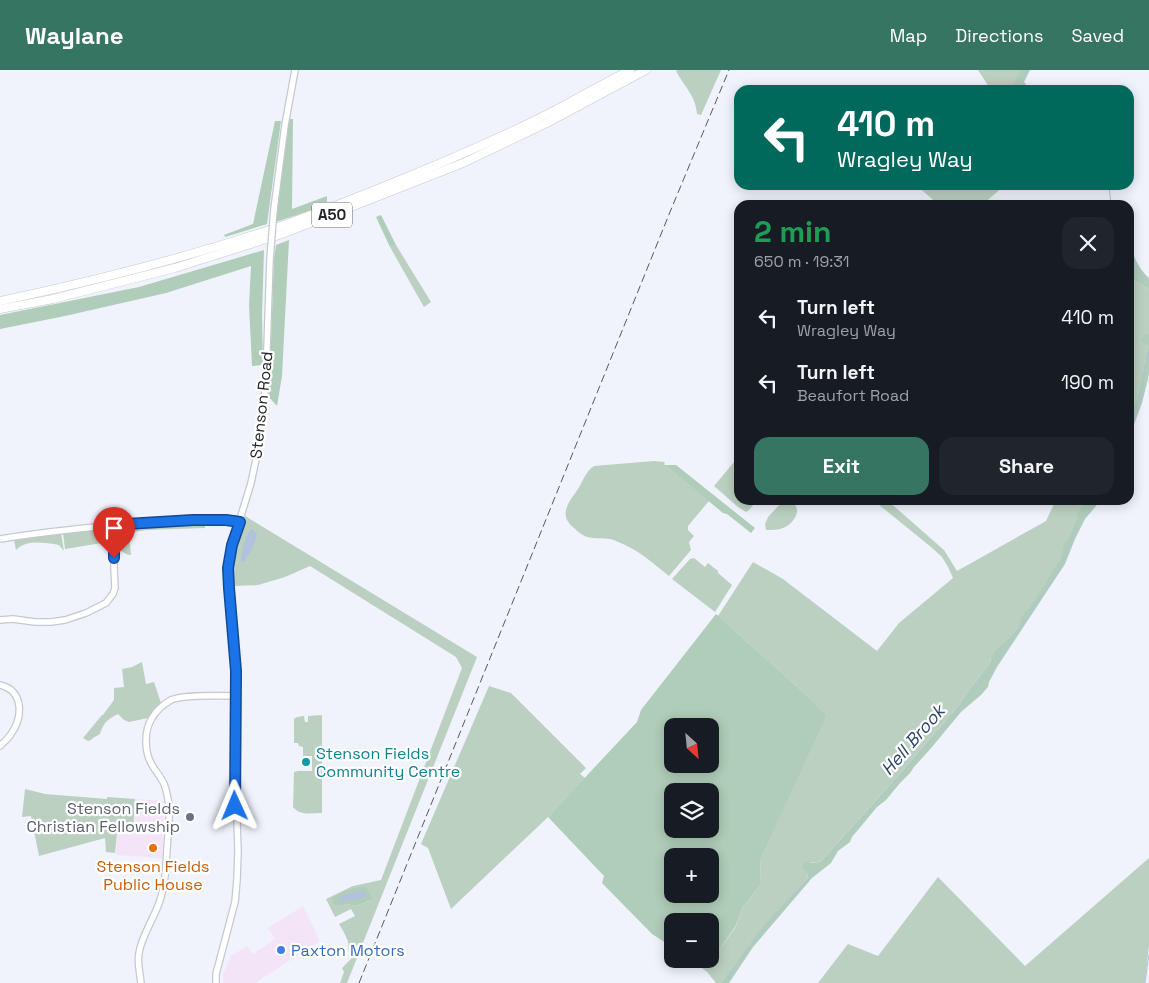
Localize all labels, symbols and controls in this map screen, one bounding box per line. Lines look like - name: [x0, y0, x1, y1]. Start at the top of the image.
- text: Waylane: [25, 20, 124, 51]
- text: Map: [890, 24, 927, 47]
- text: Directions: [955, 24, 1044, 47]
- text: Saved: [1072, 24, 1124, 47]
- text: 410 m: [837, 102, 935, 146]
- icon: left: [754, 105, 819, 170]
- text: Wragley Way: [837, 145, 973, 173]
- road number: A50: [312, 202, 352, 228]
- text: 2 min: [754, 212, 832, 251]
- button: close: [1062, 217, 1114, 269]
- text: 650 m · 19:31: [754, 251, 849, 272]
- text: Turn left: [797, 295, 875, 320]
- icon: left: [754, 304, 782, 332]
- text: 410 m: [1061, 305, 1114, 330]
- text: Wragley Way: [797, 320, 896, 341]
- street label: Stenson Road: [245, 350, 278, 460]
- text: Turn left: [797, 360, 875, 385]
- icon: left: [754, 369, 782, 397]
- text: 190 m: [1061, 370, 1114, 395]
- text: Beaufort Road: [797, 385, 909, 406]
- button: Exit: [754, 437, 929, 495]
- button: Share: [939, 437, 1114, 495]
- pin: [93, 507, 135, 558]
- icon: arrive: [100, 514, 128, 542]
- water label: Hell Brook: [876, 698, 951, 780]
- north arrow: [664, 718, 719, 772]
- map controls: [664, 718, 719, 968]
- place label: Stenson Fields Community Centre: [316, 743, 460, 782]
- marker: Stenson Fields Community Centre: [300, 756, 312, 768]
- position arrow: [208, 779, 260, 831]
- button: layers: [664, 783, 719, 838]
- place label: Stenson Fields Christian Fellowship: [27, 798, 180, 837]
- marker: Stenson Fields Christian Fellowship: [184, 811, 196, 823]
- marker: Stenson Fields Public House: [147, 842, 159, 854]
- button: +: [664, 848, 719, 903]
- place label: Stenson Fields Public House: [96, 856, 210, 895]
- button: −: [664, 913, 719, 968]
- place label: Paxton Motors: [291, 940, 405, 961]
- marker: Paxton Motors: [275, 944, 287, 956]

